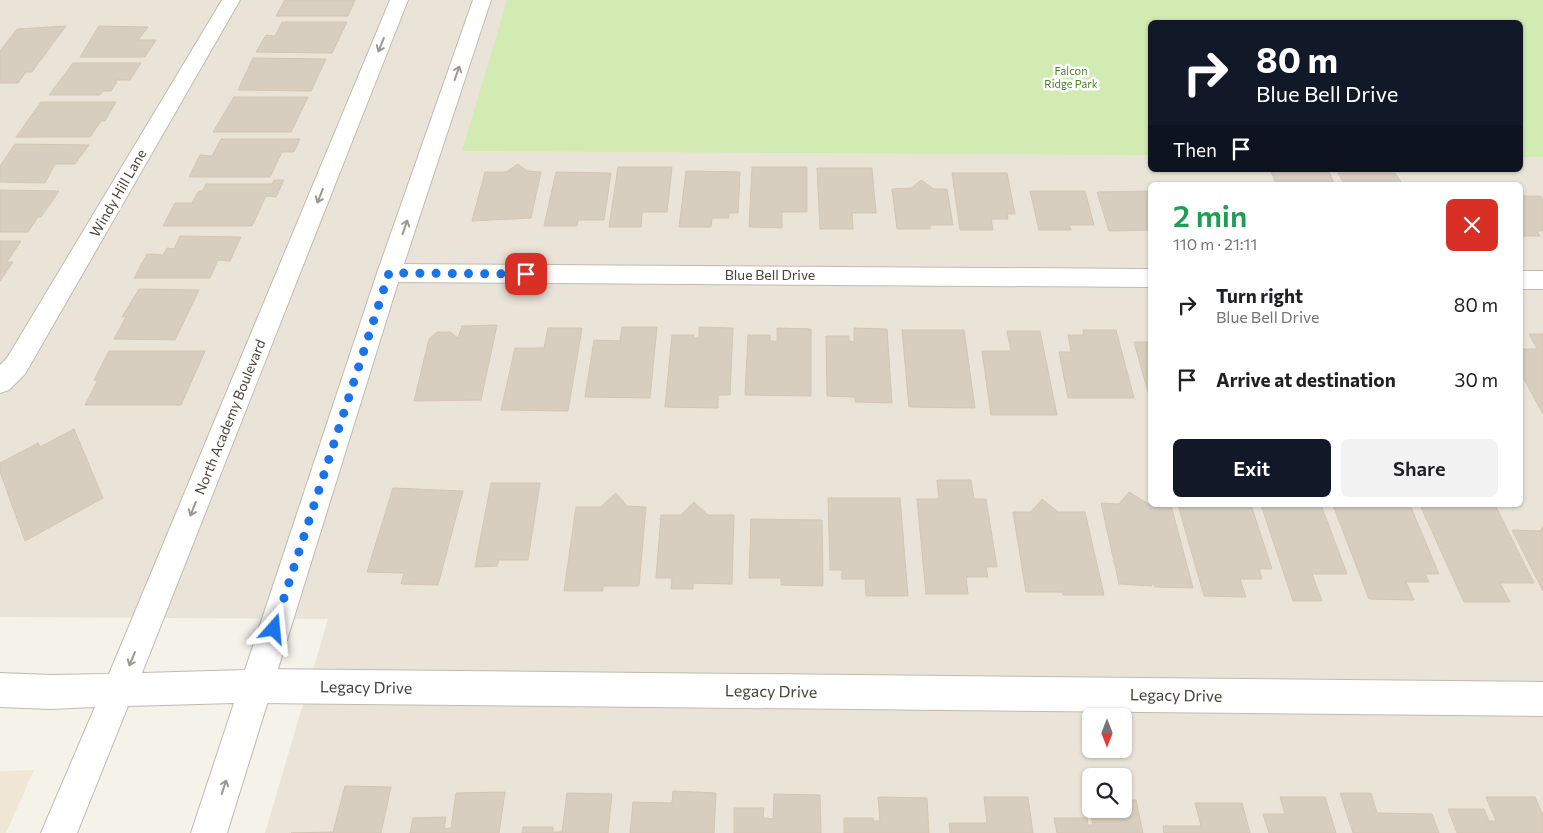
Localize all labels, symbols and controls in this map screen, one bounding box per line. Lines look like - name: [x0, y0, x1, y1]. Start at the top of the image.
- one-way arrow: [376, 37, 385, 52]
- text: 80 m: [1256, 37, 1338, 80]
- icon: right: [1173, 40, 1238, 105]
- park label: Falcon Ridge Park: [1044, 64, 1098, 90]
- one-way arrow: [453, 65, 462, 81]
- text: Blue Bell Drive: [1256, 80, 1398, 107]
- icon: arrive: [1227, 135, 1255, 163]
- text: Then: [1173, 138, 1217, 161]
- street label: Windy Hill Lane: [86, 146, 150, 240]
- one-way arrow: [315, 188, 324, 203]
- text: 2 min: [1173, 196, 1247, 233]
- button: close: [1446, 199, 1498, 251]
- one-way arrow: [401, 219, 410, 235]
- text: 110 m · 21:11: [1173, 234, 1257, 253]
- pin: [505, 253, 547, 295]
- icon: arrive: [512, 260, 540, 288]
- street label: Blue Bell Drive: [725, 266, 815, 283]
- text: Turn right: [1216, 284, 1303, 307]
- icon: right: [1173, 291, 1201, 319]
- text: 80 m: [1454, 293, 1498, 316]
- text: Blue Bell Drive: [1216, 307, 1319, 326]
- street label: North Academy Boulevard: [191, 337, 268, 497]
- icon: arrive: [1173, 366, 1201, 394]
- text: Arrive at destination: [1216, 368, 1396, 391]
- text: 30 m: [1455, 368, 1498, 391]
- button: Exit: [1173, 439, 1331, 497]
- button: Share: [1341, 439, 1498, 497]
- one-way arrow: [188, 501, 197, 516]
- position arrow: [247, 602, 299, 654]
- one-way arrow: [126, 651, 136, 666]
- street label: Legacy Drive: [320, 676, 412, 697]
- street label: Legacy Drive: [725, 680, 817, 701]
- street label: Legacy Drive: [1130, 684, 1222, 705]
- north arrow: [1082, 708, 1132, 758]
- map controls: [1082, 708, 1132, 818]
- button: search: [1082, 768, 1132, 818]
- one-way arrow: [220, 779, 229, 795]

